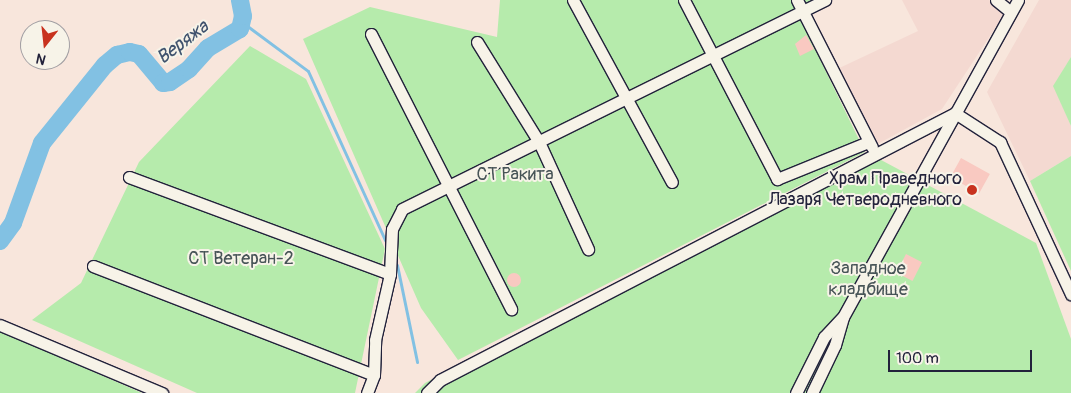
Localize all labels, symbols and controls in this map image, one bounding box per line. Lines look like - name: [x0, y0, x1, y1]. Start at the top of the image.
- water label: Веряжа: [153, 16, 213, 70]
- north arrow: [20, 20, 70, 70]
- text: N: [34, 49, 48, 68]
- park label: СТ Ракита: [476, 164, 554, 186]
- place label: Храм Праведного Лазаря Четверодневного: [768, 169, 962, 212]
- marker: Храм Праведного Лазаря Четверодневного: [966, 184, 978, 196]
- park label: СТ Ветеран-2: [188, 248, 294, 270]
- park label: Западное кладбище: [828, 259, 908, 302]
- scale bar: [891, 340, 1035, 372]
- text: 100 m: [896, 349, 939, 368]

